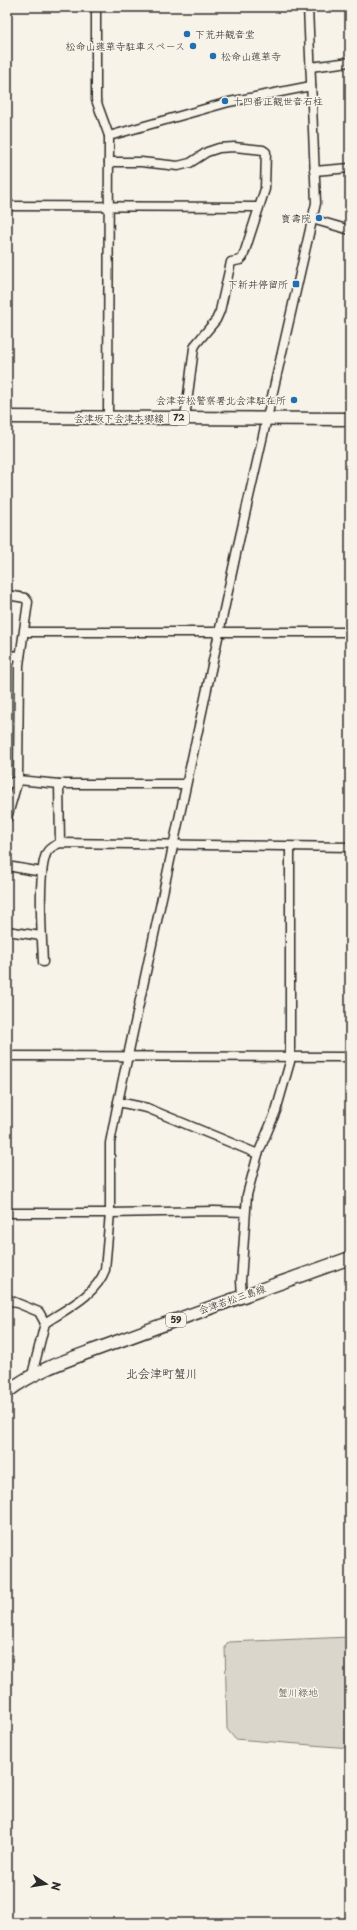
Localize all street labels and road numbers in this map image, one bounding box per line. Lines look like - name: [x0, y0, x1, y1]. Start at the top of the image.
- street label: 会津坂下会津本郷線: [74, 410, 164, 425]
- road number: 72: [169, 411, 189, 425]
- street label: 会津若松三島線: [196, 1280, 267, 1317]
- road number: 59: [166, 1313, 186, 1327]

